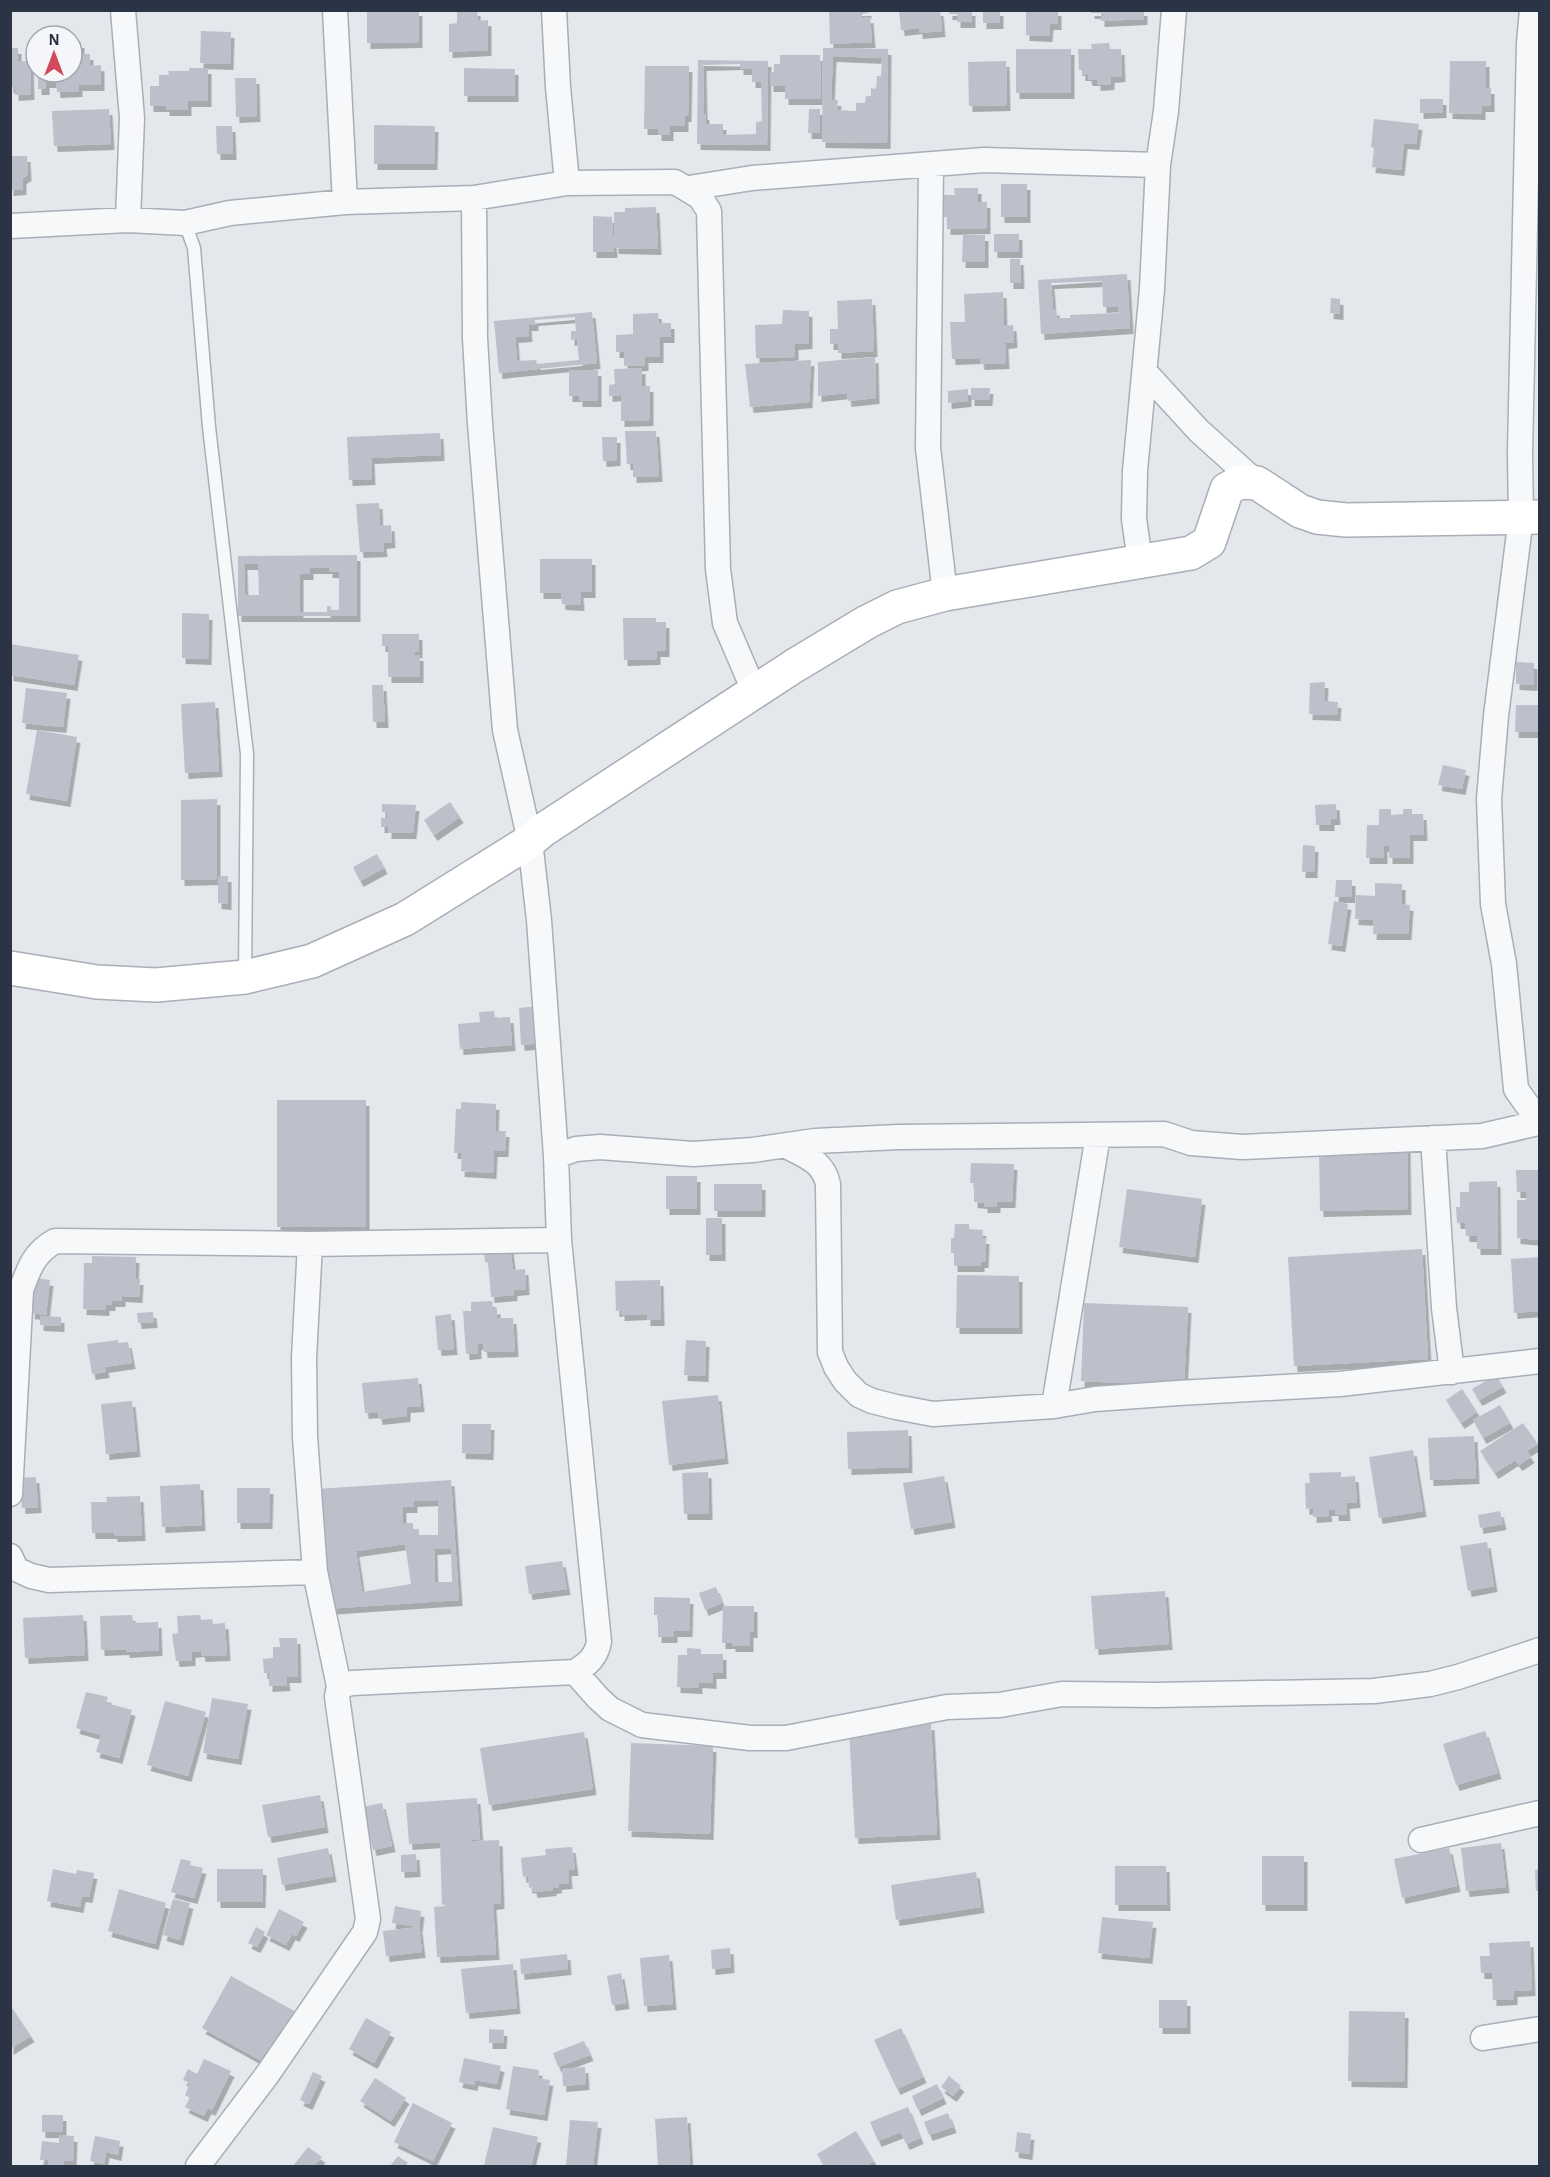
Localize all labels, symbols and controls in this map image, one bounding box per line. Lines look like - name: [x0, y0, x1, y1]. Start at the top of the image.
- north arrow: [24, 24, 84, 84]
- text: N: [48, 32, 60, 48]

